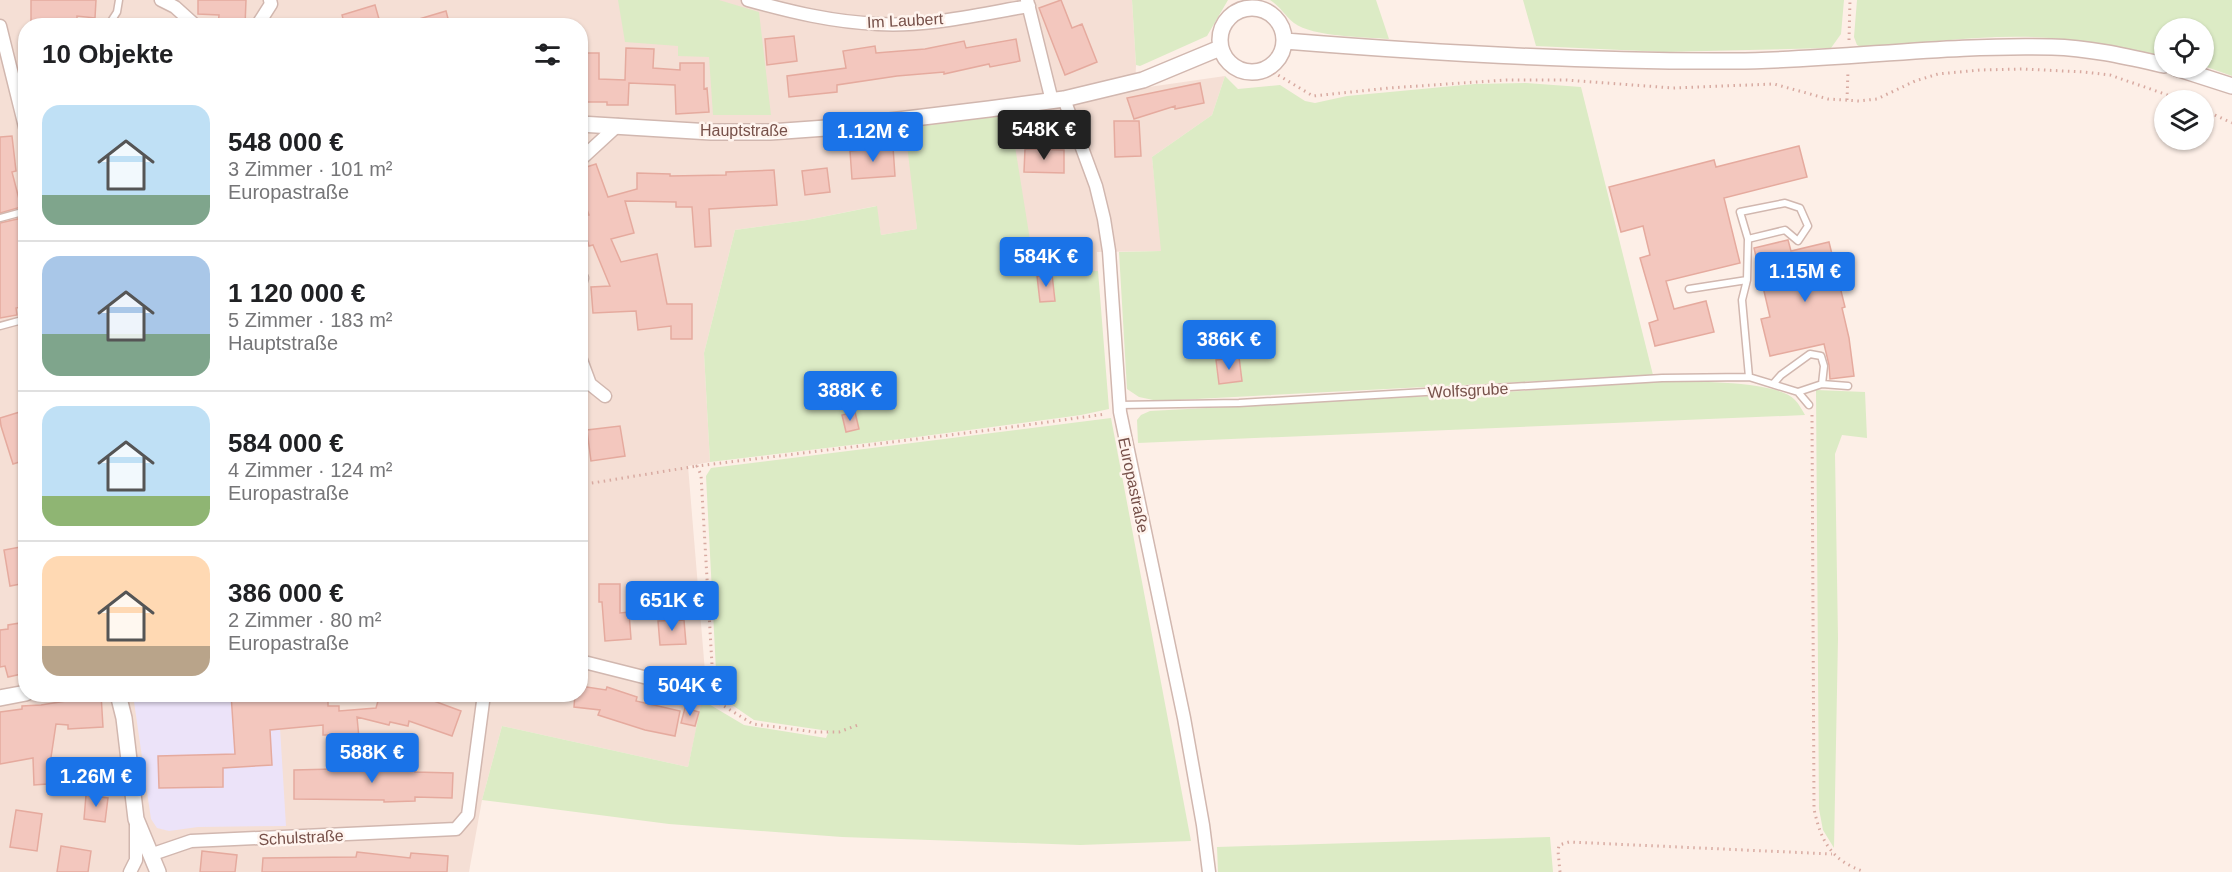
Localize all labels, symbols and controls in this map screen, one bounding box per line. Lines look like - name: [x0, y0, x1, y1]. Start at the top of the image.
- street label: Im Laubert: [866, 10, 944, 31]
- map controls: [2154, 18, 2214, 150]
- button: locate: [2154, 18, 2214, 78]
- icon: filters: [531, 38, 564, 71]
- text: 10 Objekte: [42, 39, 174, 69]
- button: layers: [2154, 90, 2214, 150]
- pin: 548K €: [995, 110, 1093, 161]
- pin: 1.12M €: [818, 112, 928, 163]
- text: 548K €: [1012, 118, 1076, 140]
- text: 1.12M €: [837, 120, 909, 142]
- street label: Hauptstraße: [700, 122, 788, 139]
- text: 548 000 €: [228, 127, 344, 157]
- icon: home: [90, 129, 162, 201]
- text: 3 Zimmer · 101 m²: [228, 158, 392, 180]
- text: Europastraße: [228, 181, 349, 203]
- pin: 584K €: [997, 237, 1095, 288]
- text: 584K €: [1014, 245, 1078, 267]
- pin: 1.15M €: [1750, 252, 1860, 303]
- text: 1.15M €: [1769, 260, 1841, 282]
- text: 1 120 000 €: [228, 278, 365, 308]
- icon: home: [90, 280, 162, 352]
- text: 5 Zimmer · 183 m²: [228, 309, 392, 331]
- pin: 386K €: [1180, 320, 1278, 371]
- text: 386K €: [1197, 328, 1261, 350]
- text: Hauptstraße: [228, 332, 338, 354]
- pin: 388K €: [801, 371, 899, 422]
- text: 388K €: [818, 379, 882, 401]
- street label: Wolfsgrube: [1427, 380, 1509, 401]
- text: 584 000 €: [228, 428, 344, 458]
- icon: home: [90, 430, 162, 502]
- street label: Europastraße: [1115, 436, 1152, 534]
- text: 4 Zimmer · 124 m²: [228, 459, 392, 481]
- text: Europastraße: [228, 482, 349, 504]
- text: 386 000 €: [228, 578, 344, 608]
- icon: home: [90, 580, 162, 652]
- pin: 651K €: [623, 581, 721, 632]
- text: 651K €: [640, 589, 704, 611]
- text: 2 Zimmer · 80 m²: [228, 609, 381, 631]
- text: Europastraße: [228, 632, 349, 654]
- pin: 504K €: [641, 666, 739, 717]
- text: 504K €: [658, 674, 722, 696]
- pin: 588K €: [323, 733, 421, 784]
- text: 588K €: [340, 741, 404, 763]
- pin: 1.26M €: [41, 757, 151, 808]
- text: 1.26M €: [60, 765, 132, 787]
- street label: Schulstraße: [258, 827, 344, 848]

